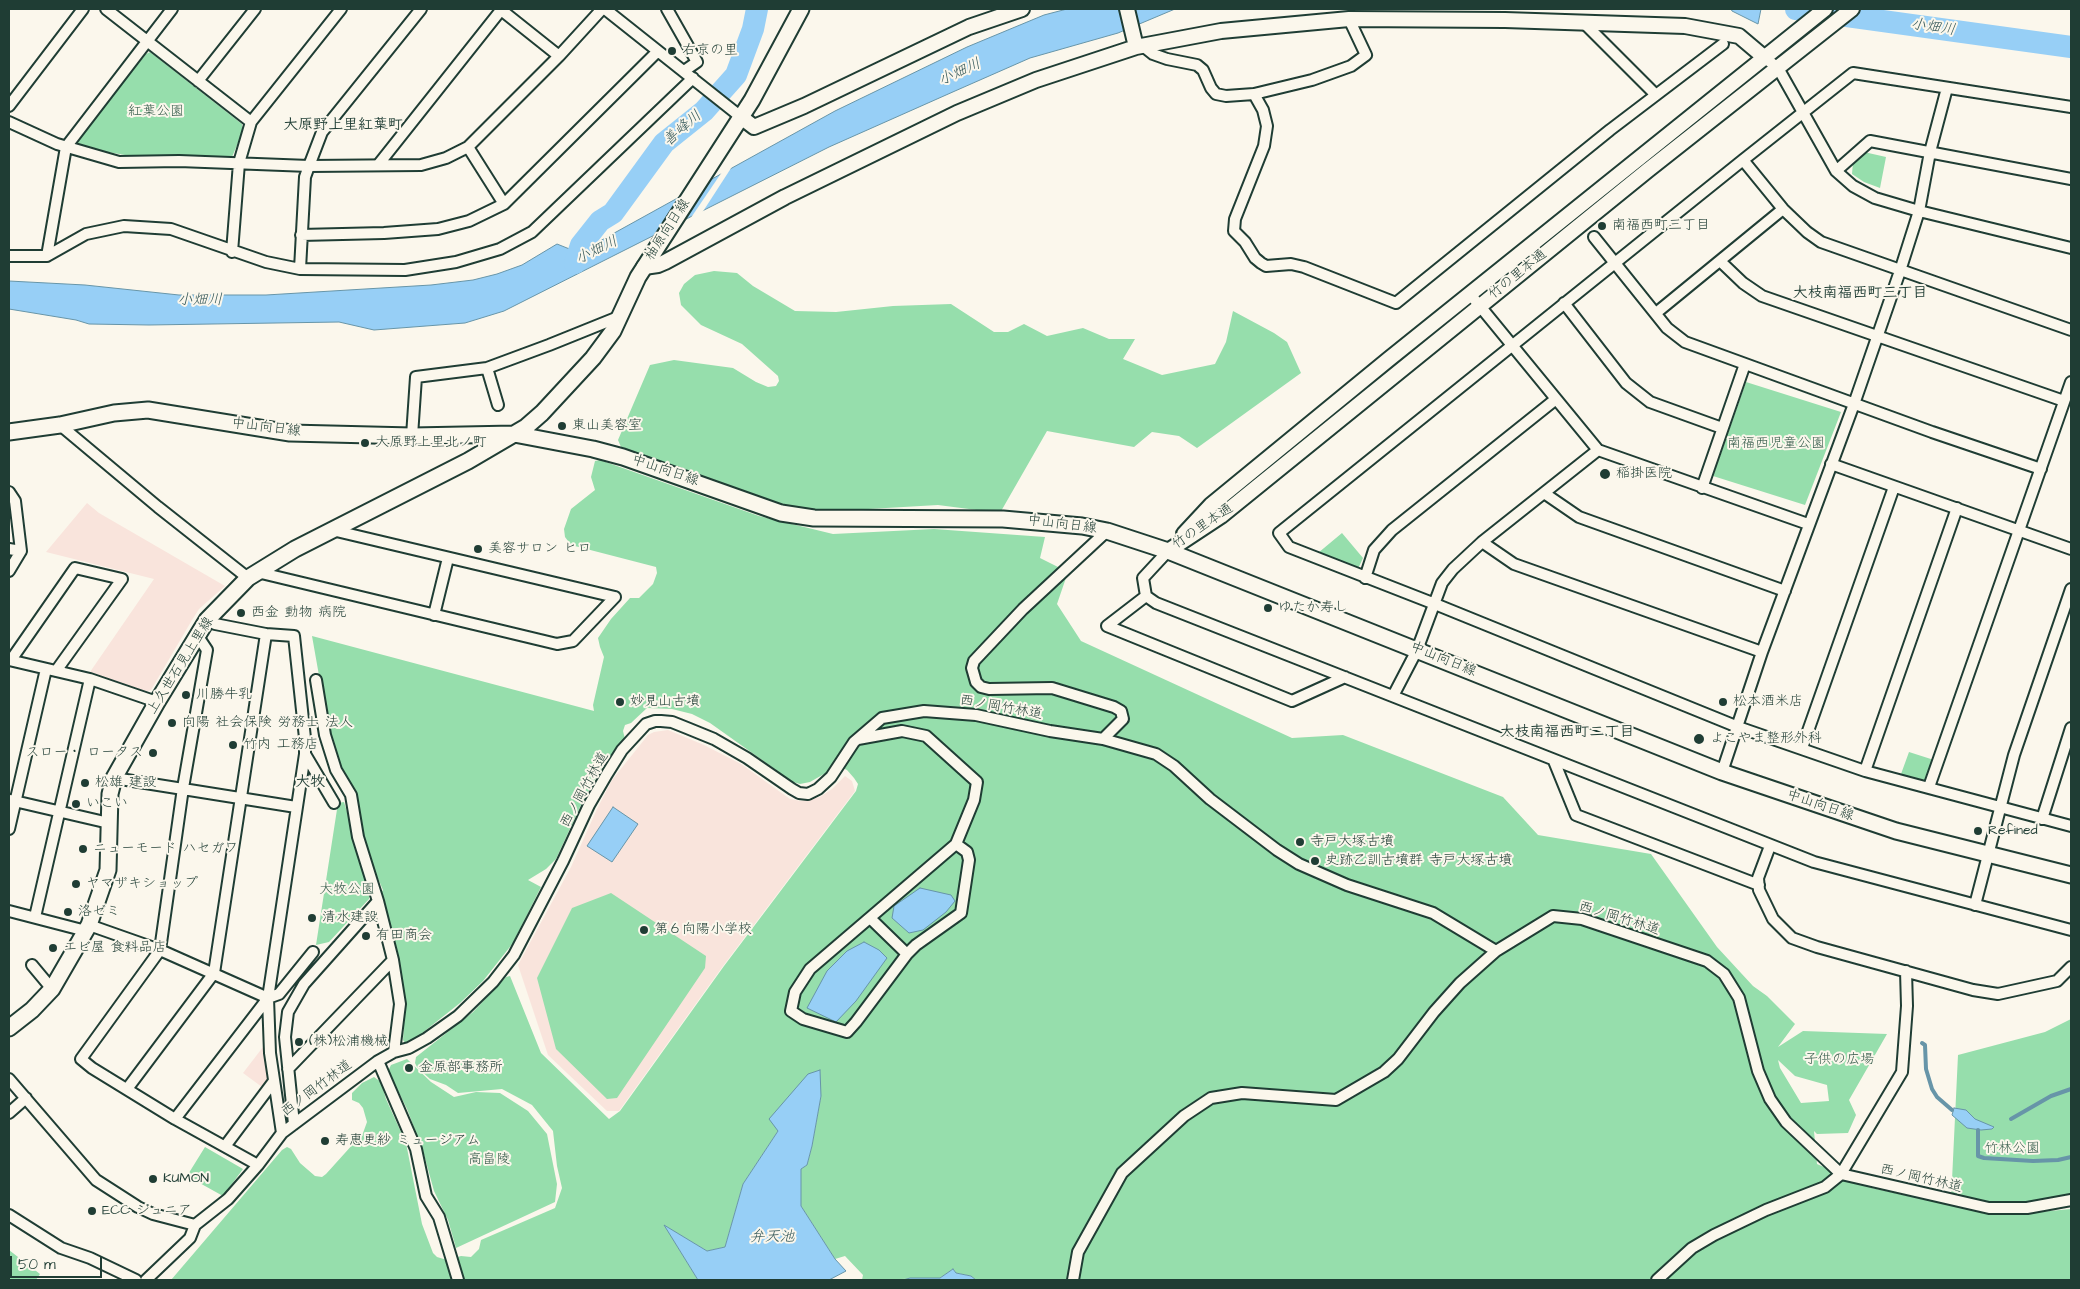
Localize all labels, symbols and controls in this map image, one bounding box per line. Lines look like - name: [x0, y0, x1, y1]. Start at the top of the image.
- water label: 小畑川: [1909, 16, 1957, 40]
- place label: 右京の里: [682, 43, 738, 59]
- marker: 右京の里: [666, 45, 678, 57]
- water label: 小畑川: [936, 55, 984, 91]
- park label: 紅葉公園: [128, 104, 184, 120]
- water label: 善峰川: [660, 107, 706, 151]
- district label: 大原野上里紅葉町: [283, 117, 403, 135]
- street label: 柚原向日線: [642, 196, 694, 264]
- place label: 南福西町三丁目: [1612, 218, 1710, 234]
- marker: 南福西町三丁目: [1596, 220, 1608, 232]
- water label: 小畑川: [573, 233, 621, 269]
- street label: 竹の里本通: [1486, 246, 1550, 304]
- district label: 大枝南福西町三丁目: [1793, 285, 1927, 303]
- water label: 小畑川: [178, 292, 222, 310]
- street label: 中山向日線: [230, 415, 302, 441]
- place label: 東山美容室: [572, 418, 642, 434]
- marker: 東山美容室: [556, 420, 568, 432]
- place label: 大原野上里北ノ町: [375, 435, 487, 451]
- park label: 南福西児童公園: [1727, 436, 1825, 452]
- marker: 大原野上里北ノ町: [359, 437, 371, 449]
- street label: 中山向日線: [629, 452, 701, 490]
- place label: 稲掛医院: [1616, 466, 1672, 482]
- marker: 稲掛医院: [1598, 467, 1612, 481]
- street label: 竹の里本通: [1169, 500, 1237, 554]
- street label: 中山向日線: [1026, 512, 1098, 538]
- place label: 美容サロン ヒロ: [488, 541, 592, 557]
- marker: 美容サロン ヒロ: [472, 543, 484, 555]
- place label: ゆたか寿し: [1278, 600, 1348, 616]
- marker: ゆたか寿し: [1262, 602, 1274, 614]
- place label: 西金 動物 病院: [251, 605, 346, 621]
- marker: 西金 動物 病院: [235, 607, 247, 619]
- street label: 上久世石見上里線: [144, 614, 218, 718]
- street label: 中山向日線: [1407, 639, 1479, 681]
- place label: 川勝牛乳: [196, 687, 252, 703]
- marker: 川勝牛乳: [180, 689, 192, 701]
- street label: 西ノ岡竹林道: [958, 692, 1044, 724]
- place label: 妙見山古墳: [630, 694, 700, 710]
- place label: 松本酒米店: [1733, 694, 1803, 710]
- marker: 妙見山古墳: [614, 696, 626, 708]
- marker: 松本酒米店: [1717, 696, 1729, 708]
- place label: 向陽 社会保険 労務士 法人: [182, 715, 353, 731]
- marker: 向陽 社会保険 労務士 法人: [166, 717, 178, 729]
- district label: 大枝南福西町二丁目: [1500, 724, 1634, 742]
- place label: よこやま整形外科: [1710, 731, 1822, 747]
- marker: よこやま整形外科: [1692, 732, 1706, 746]
- place label: 竹内 工務店: [243, 737, 319, 753]
- marker: 竹内 工務店: [227, 739, 239, 751]
- place label: スロー・ ロータス: [25, 745, 143, 761]
- marker: スロー・ ロータス: [147, 747, 159, 759]
- street label: 西ノ岡竹林道: [557, 749, 613, 831]
- district label: 大牧: [295, 774, 325, 792]
- place label: 松雄 建設: [95, 775, 157, 791]
- marker: 松雄 建設: [79, 777, 91, 789]
- street label: 中山向日線: [1784, 787, 1856, 825]
- place label: いこい: [86, 796, 128, 812]
- marker: いこい: [70, 798, 82, 810]
- place label: Refined: [1988, 823, 2038, 839]
- marker: Refined: [1972, 825, 1984, 837]
- place label: 寺戸大塚古墳: [1310, 834, 1394, 850]
- marker: 寺戸大塚古墳: [1294, 836, 1306, 848]
- place label: ニューモード ハセガワ: [93, 841, 239, 857]
- marker: ニューモード ハセガワ: [77, 843, 89, 855]
- place label: 史跡乙訓古墳群 寺戸大塚古墳: [1325, 853, 1513, 869]
- marker: 史跡乙訓古墳群 寺戸大塚古墳: [1309, 855, 1321, 867]
- place label: ヤマザキショップ: [86, 876, 198, 892]
- marker: ヤマザキショップ: [70, 878, 82, 890]
- park label: 大牧公園: [319, 882, 375, 898]
- street label: 西ノ岡竹林道: [1576, 899, 1662, 939]
- place label: 洛ゼミ: [78, 904, 120, 920]
- marker: 洛ゼミ: [62, 906, 74, 918]
- place label: 清水建設: [322, 910, 378, 926]
- marker: 清水建設: [306, 912, 318, 924]
- place label: 第６向陽小学校: [654, 922, 752, 938]
- marker: 第６向陽小学校: [638, 924, 650, 936]
- place label: 有田商会: [376, 928, 432, 944]
- marker: 有田商会: [360, 930, 372, 942]
- place label: エビ屋 食料品店: [63, 940, 167, 956]
- marker: エビ屋 食料品店: [47, 942, 59, 954]
- place label: (株)松浦機械: [309, 1034, 388, 1050]
- marker: (株)松浦機械: [293, 1036, 305, 1048]
- park label: 子供の広場: [1804, 1052, 1874, 1068]
- street label: 西ノ岡竹林道: [278, 1057, 356, 1121]
- place label: 金原部事務所: [419, 1060, 503, 1076]
- marker: 金原部事務所: [403, 1062, 415, 1074]
- place label: 寿恵更紗 ミュージアム: [335, 1133, 481, 1149]
- marker: 寿恵更紗 ミュージアム: [319, 1135, 331, 1147]
- park label: 竹林公園: [1984, 1141, 2040, 1157]
- park label: 高畠陵: [468, 1152, 510, 1168]
- street label: 西ノ岡竹林道: [1878, 1161, 1964, 1197]
- place label: KUMON: [163, 1171, 209, 1187]
- marker: KUMON: [147, 1173, 159, 1185]
- place label: ECC ジュニア: [102, 1203, 192, 1219]
- marker: ECC ジュニア: [86, 1205, 98, 1217]
- water label: 弁天池: [750, 1229, 794, 1247]
- scale bar: [12, 1246, 105, 1278]
- text: 50 m: [18, 1254, 56, 1275]

